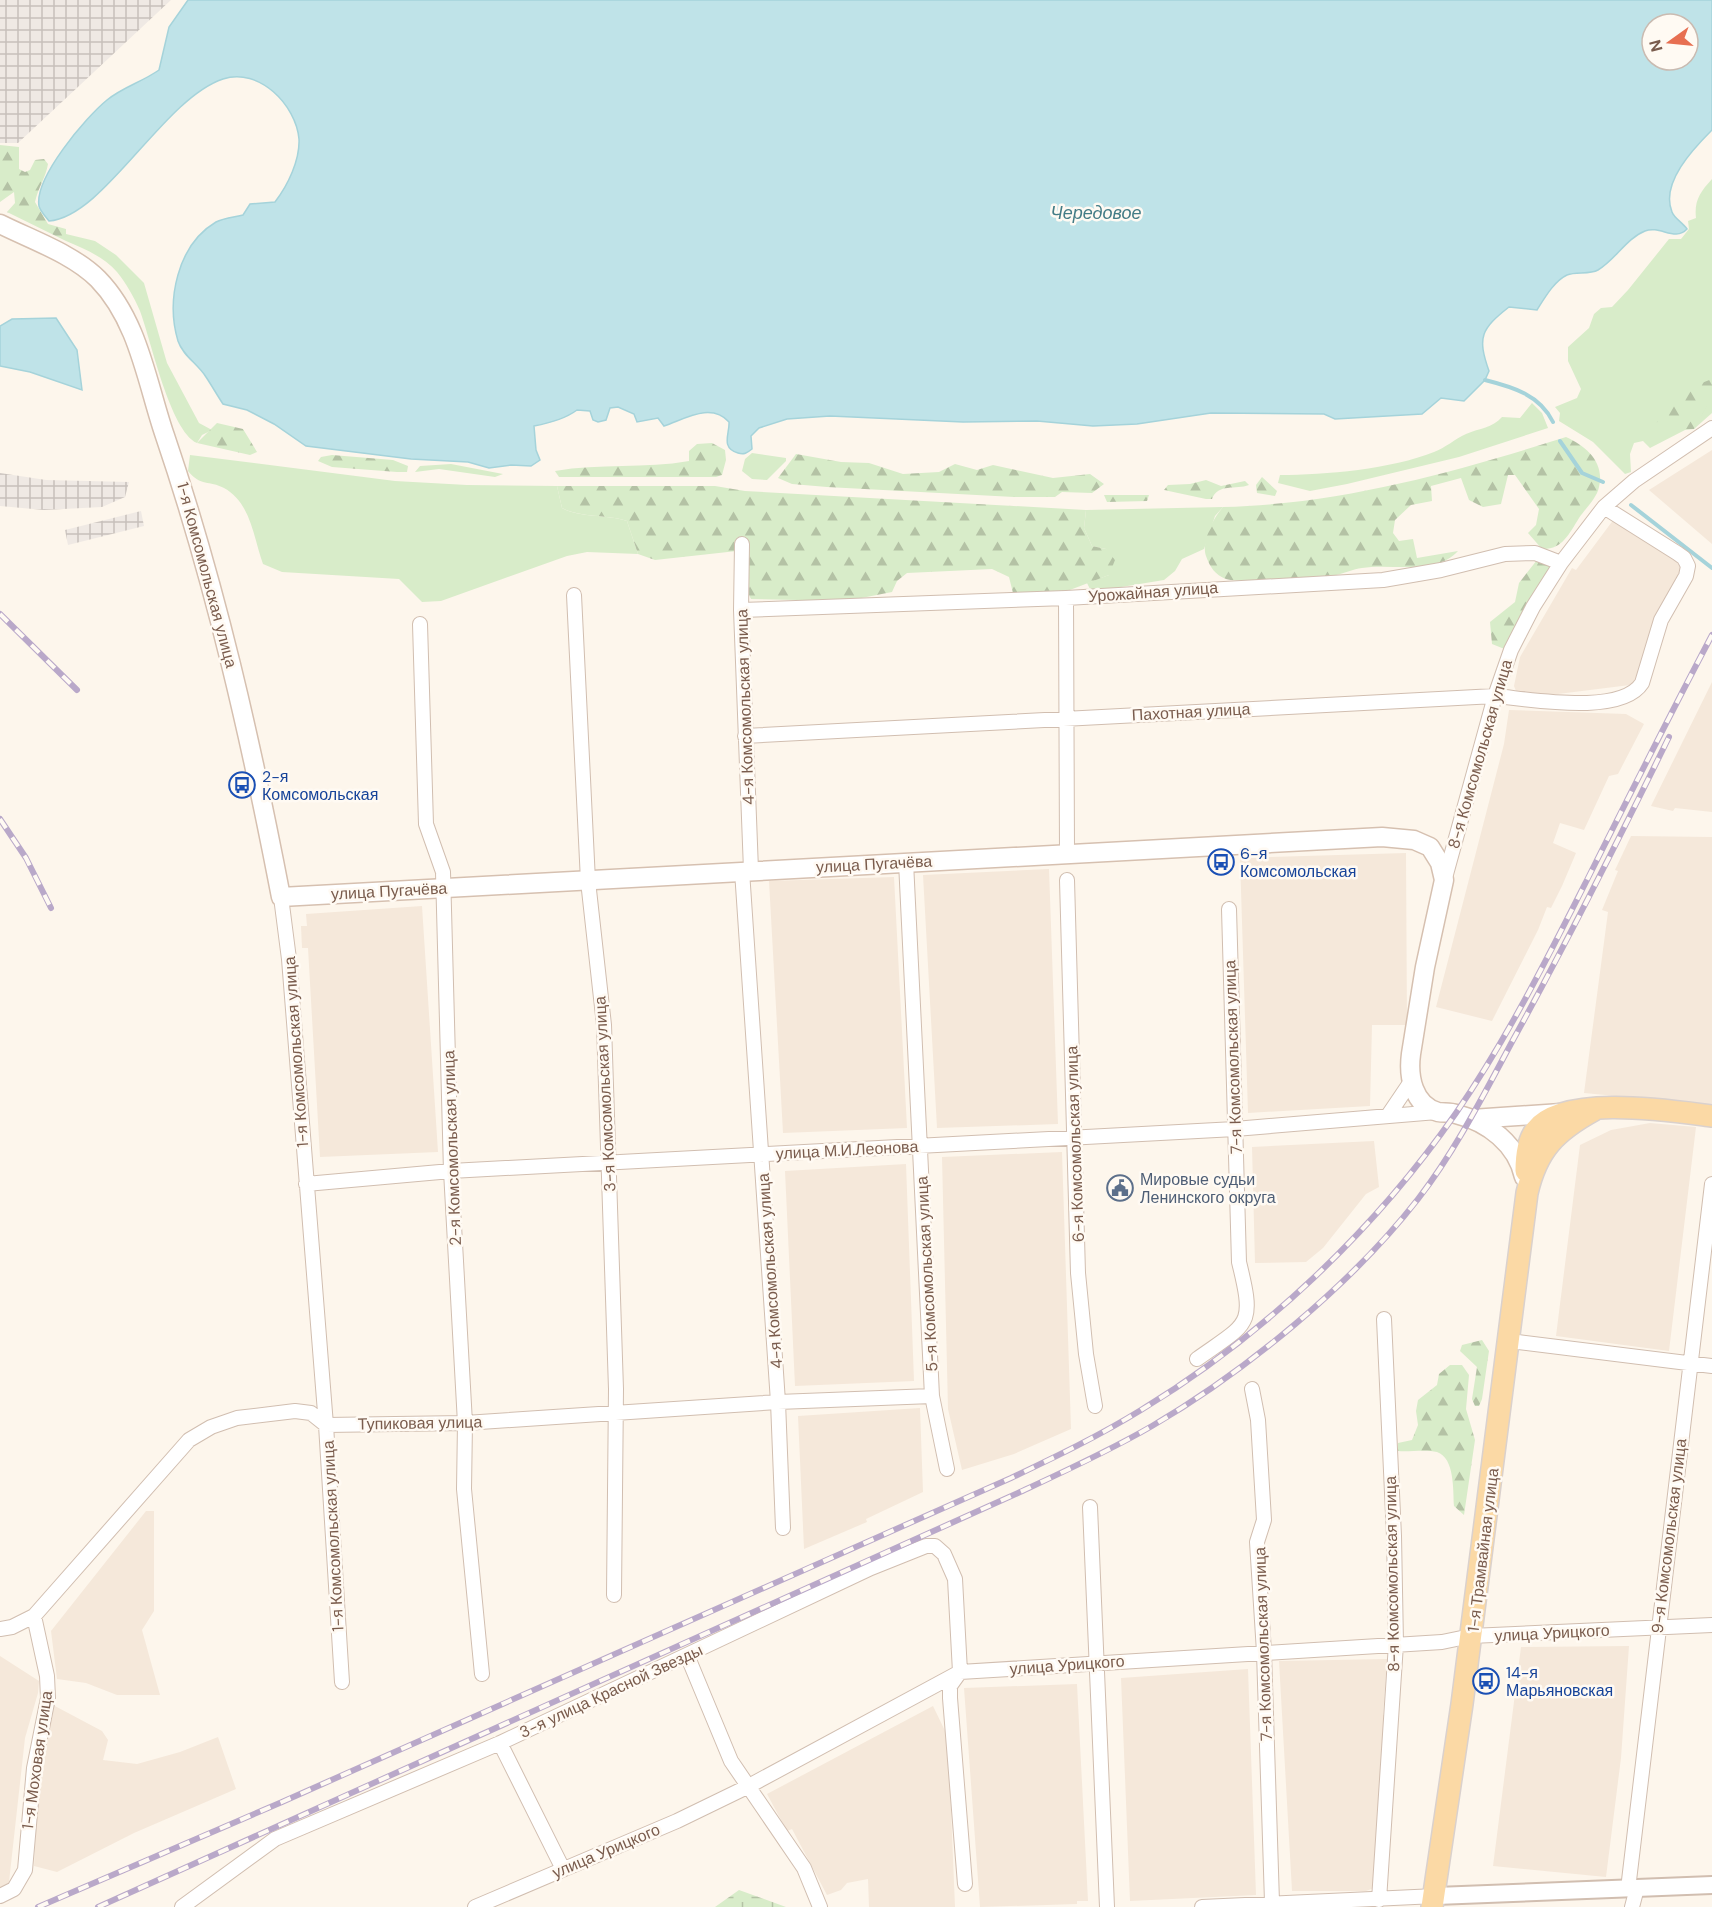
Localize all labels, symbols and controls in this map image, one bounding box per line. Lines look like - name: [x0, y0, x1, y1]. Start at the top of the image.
- north arrow: [1640, 12, 1700, 72]
- text: N: [1644, 37, 1668, 54]
- water label: Чередовое: [1051, 201, 1141, 225]
- street label: 1-я Комсомольская улица: [172, 480, 242, 670]
- street label: Урожайная улица: [1087, 577, 1219, 607]
- street label: 4-я Комсомольская улица: [731, 609, 759, 805]
- street label: 8-я Комсомольская улица: [1443, 657, 1517, 851]
- street label: Пахотная улица: [1131, 698, 1251, 726]
- place label: 2-я Комсомольская: [262, 766, 378, 805]
- bus stop icon: 2-я Комсомольская: [227, 770, 257, 800]
- place label: 6-я Комсомольская: [1240, 843, 1356, 882]
- bus stop icon: 6-я Комсомольская: [1206, 847, 1236, 877]
- street label: улица Пугачёва: [815, 850, 933, 878]
- street label: улица Пугачёва: [330, 877, 448, 905]
- street label: 1-я Комсомольская улица: [279, 956, 313, 1148]
- street label: 7-я Комсомольская улица: [1219, 959, 1247, 1154]
- street label: 3-я Комсомольская улица: [589, 996, 621, 1192]
- street label: 6-я Комсомольская улица: [1061, 1045, 1089, 1242]
- street label: 2-я Комсомольская улица: [438, 1050, 466, 1246]
- street label: улица М.И.Леонова: [775, 1136, 919, 1164]
- place label: Мировые судьи Ленинского округа: [1140, 1169, 1276, 1208]
- street label: 4-я Комсомольская улица: [753, 1172, 787, 1369]
- public building icon: Мировые судьи Ленинского округа: [1105, 1173, 1135, 1203]
- street label: 5-я Комсомольская улица: [911, 1175, 943, 1372]
- street label: Тупиковая улица: [357, 1411, 483, 1435]
- street label: 9-я Комсомольская улица: [1647, 1437, 1691, 1635]
- street label: 1-я Комсомольская улица: [318, 1440, 348, 1632]
- street label: 1-я Трамвайная улица: [1463, 1467, 1503, 1633]
- street label: 8-я Комсомольская улица: [1380, 1476, 1404, 1672]
- street label: 7-я Комсомольская улица: [1249, 1546, 1277, 1741]
- street label: улица Урицкого: [1494, 1619, 1610, 1646]
- street label: 3-я улица Красной Звезды: [516, 1639, 706, 1743]
- street label: улица Урицкого: [1009, 1651, 1125, 1679]
- place label: 14-я Марьяновская: [1506, 1662, 1613, 1701]
- bus stop icon: 14-я Марьяновская: [1471, 1666, 1501, 1696]
- street label: 1-я Моховая улица: [17, 1689, 57, 1831]
- street label: улица Урицкого: [549, 1819, 663, 1883]

